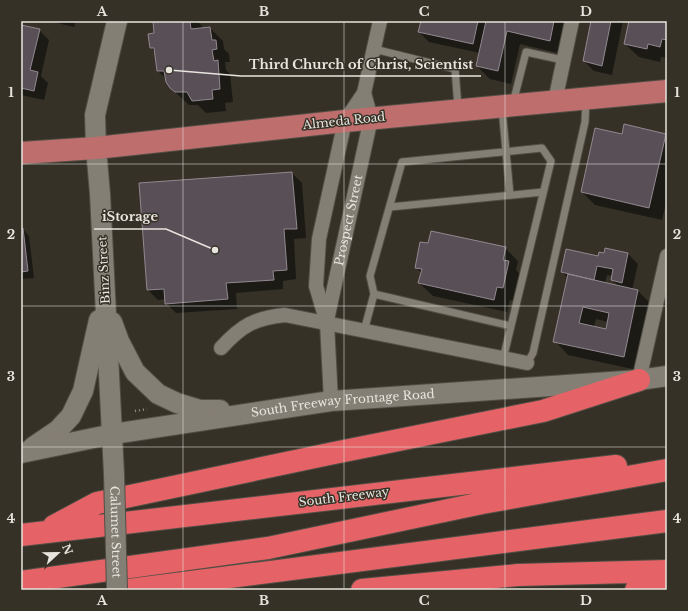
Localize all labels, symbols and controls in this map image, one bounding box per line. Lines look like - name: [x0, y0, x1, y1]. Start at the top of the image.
- text: A: [96, 3, 108, 20]
- text: B: [259, 3, 269, 20]
- text: C: [419, 3, 430, 20]
- text: D: [580, 3, 592, 20]
- callout: Third Church of Christ, Scientist: [241, 51, 481, 76]
- text: Third Church of Christ, Scientist: [249, 56, 473, 73]
- text: 1: [8, 84, 14, 101]
- text: 1: [674, 84, 680, 101]
- street label: Almeda Road: [301, 109, 386, 132]
- street label: Prospect Street: [331, 173, 366, 267]
- callout: iStorage: [94, 204, 166, 229]
- text: iStorage: [102, 208, 158, 225]
- text: 2: [7, 226, 15, 243]
- text: 2: [673, 226, 681, 243]
- street label: Binz Street: [94, 235, 113, 304]
- text: 3: [7, 368, 15, 385]
- text: 3: [673, 368, 681, 385]
- street label: South Freeway Frontage Road: [250, 386, 435, 420]
- street label: South Freeway: [298, 483, 390, 510]
- street label: Calumet Street: [107, 486, 125, 579]
- text: 4: [7, 510, 16, 527]
- text: 4: [673, 510, 682, 527]
- north arrow: [38, 533, 78, 573]
- text: N: [59, 542, 76, 557]
- text: A: [96, 592, 108, 609]
- text: B: [259, 592, 269, 609]
- text: C: [419, 592, 430, 609]
- text: D: [580, 592, 592, 609]

